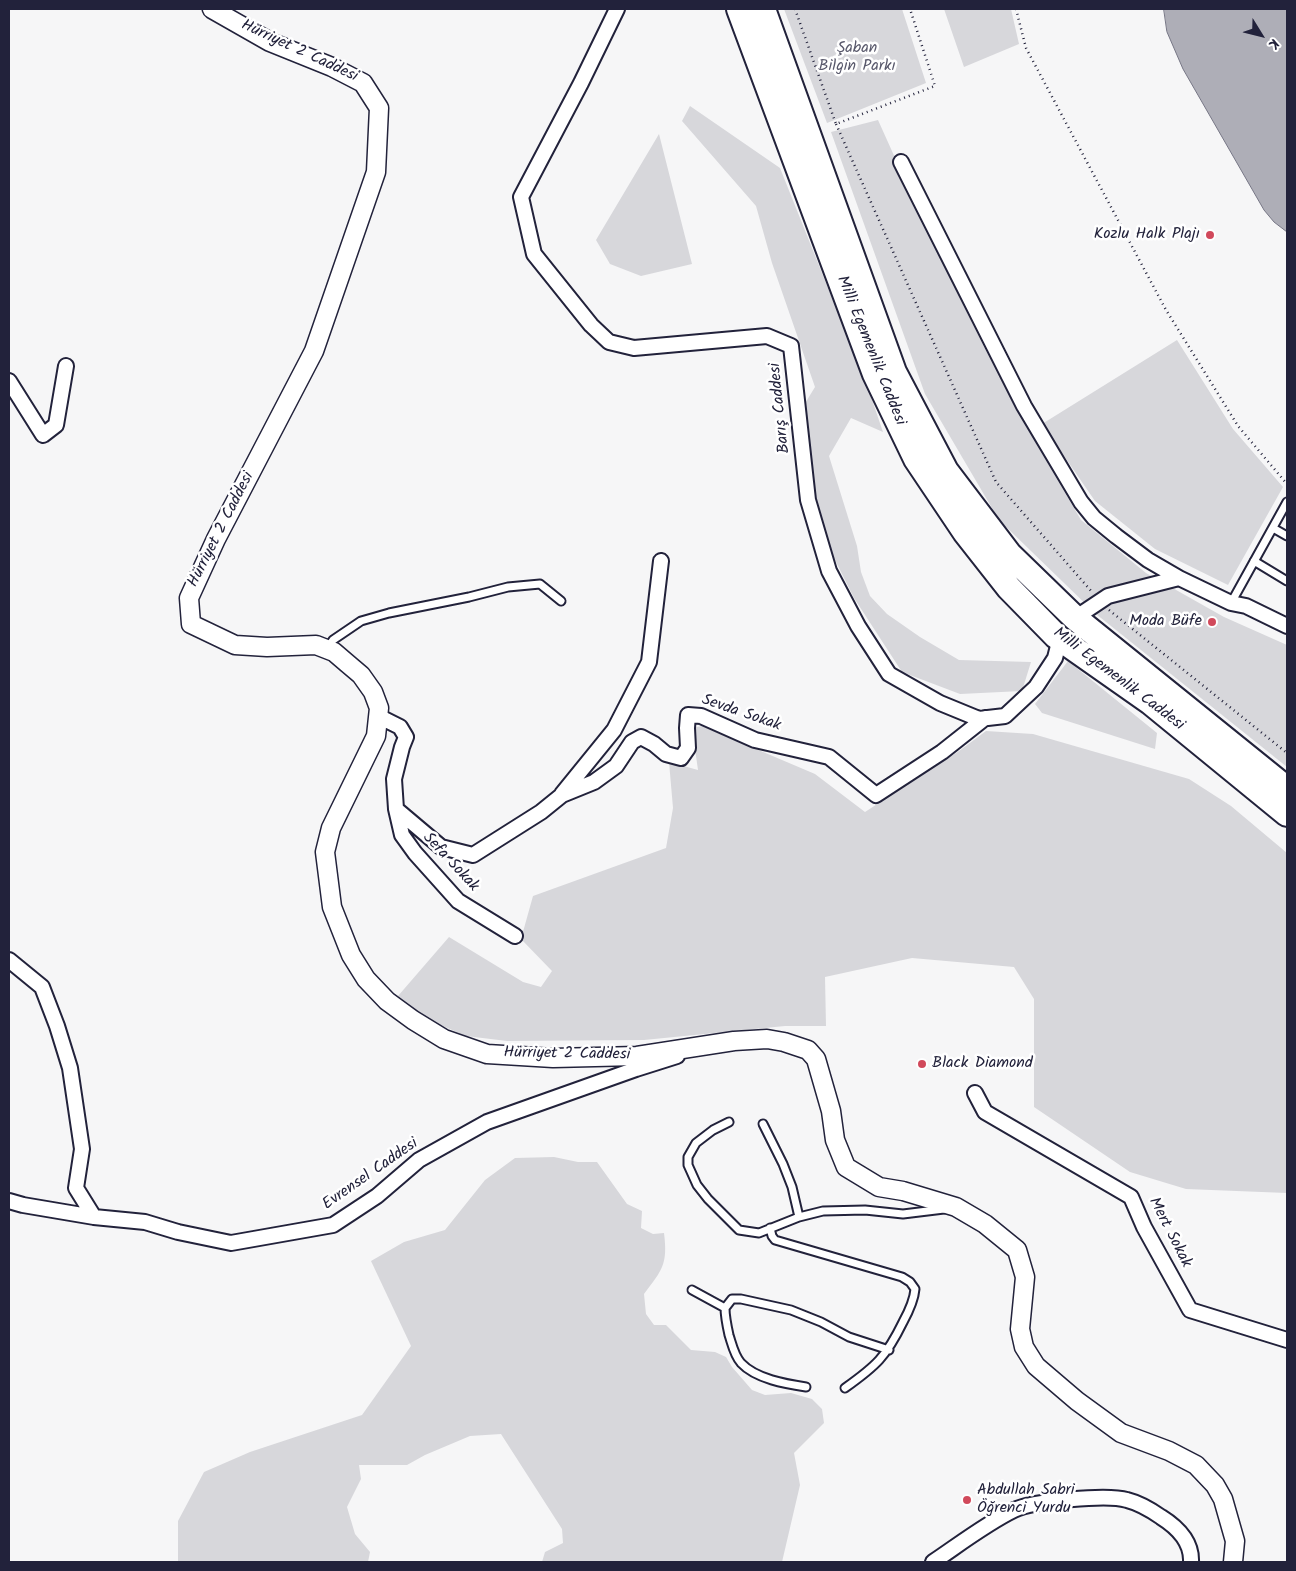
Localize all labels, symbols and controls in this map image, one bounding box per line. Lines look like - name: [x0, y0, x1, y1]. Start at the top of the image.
- north arrow: [1236, 10, 1286, 60]
- street label: Hürriyet 2 Caddesi: [238, 17, 360, 87]
- text: K: [1262, 34, 1285, 54]
- park label: Şaban Bilgin Parkı: [818, 39, 896, 77]
- place label: Kozlu Halk Plajı: [1094, 225, 1200, 245]
- marker: Kozlu Halk Plajı: [1204, 229, 1216, 241]
- street label: Milli Egemenlik Caddesi: [831, 273, 909, 429]
- street label: Barış Caddesi: [767, 362, 795, 454]
- street label: Hürriyet 2 Caddesi: [185, 469, 259, 591]
- place label: Moda Büfe: [1129, 612, 1202, 632]
- marker: Moda Büfe: [1206, 616, 1218, 628]
- street label: Milli Egemenlik Caddesi: [1048, 624, 1188, 736]
- street label: Sevda Sokak: [699, 691, 783, 737]
- street label: Sefa Sokak: [418, 829, 482, 897]
- street label: Hürriyet 2 Caddesi: [503, 1044, 631, 1066]
- place label: Black Diamond: [932, 1054, 1033, 1074]
- marker: Black Diamond: [916, 1058, 928, 1070]
- street label: Evrensel Caddesi: [319, 1135, 423, 1215]
- street label: Mert Sokak: [1143, 1195, 1195, 1271]
- place label: Abdullah Sabri Öğrenci Yurdu: [977, 1481, 1075, 1519]
- marker: Abdullah Sabri Öğrenci Yurdu: [961, 1494, 973, 1506]

